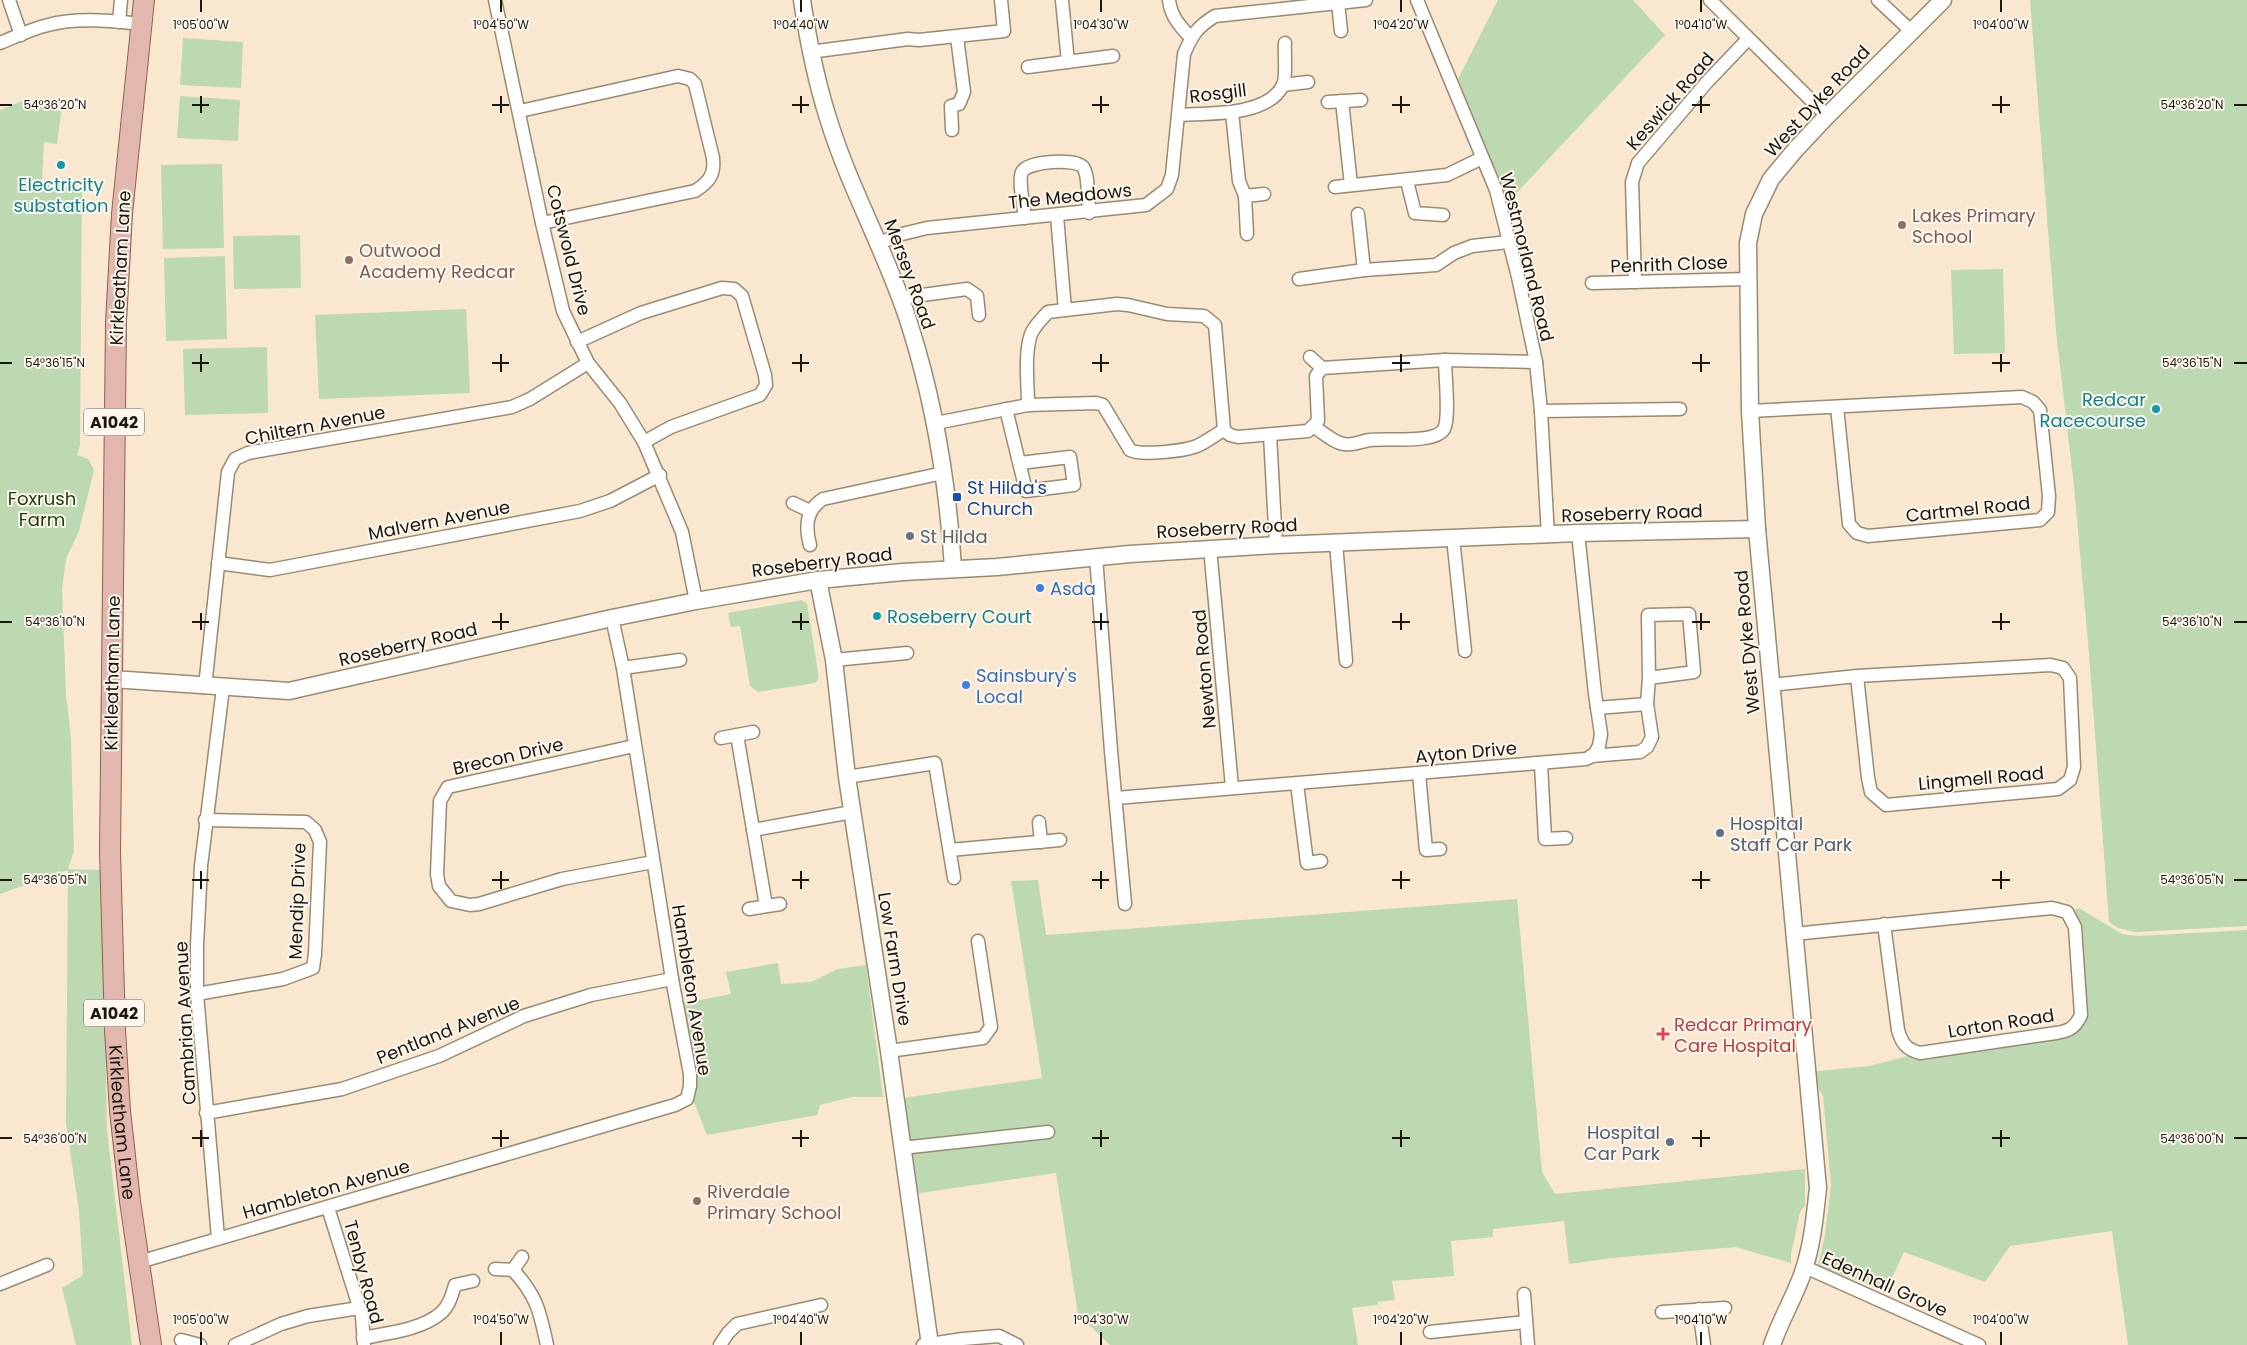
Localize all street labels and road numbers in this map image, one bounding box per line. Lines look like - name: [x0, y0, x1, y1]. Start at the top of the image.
- street label: West Dyke Road: [1759, 40, 1875, 162]
- street label: Keswick Road: [1620, 47, 1720, 155]
- street label: Rosgill: [1188, 77, 1248, 109]
- street label: Westmorland Road: [1494, 170, 1560, 344]
- street label: The Meadows: [1007, 177, 1133, 215]
- street label: Cotswold Drive: [541, 182, 597, 318]
- street label: Kirkleatham Lane: [103, 190, 137, 346]
- street label: Mersey Road: [878, 215, 942, 333]
- street label: Penrith Close: [1610, 249, 1728, 279]
- street label: Chiltern Avenue: [243, 399, 387, 451]
- road number: A1042: [84, 408, 144, 436]
- street label: Cartmel Road: [1904, 490, 2032, 528]
- street label: Malvern Avenue: [366, 494, 512, 546]
- street label: Roseberry Road: [1561, 498, 1703, 528]
- street label: Roseberry Road: [1156, 512, 1298, 544]
- street label: Roseberry Road: [750, 541, 894, 583]
- street label: West Dyke Road: [1728, 569, 1766, 715]
- street label: Kirkleatham Lane: [98, 595, 126, 751]
- street label: Newton Road: [1186, 608, 1222, 730]
- street label: Roseberry Road: [336, 616, 480, 672]
- street label: Brecon Drive: [450, 731, 566, 781]
- street label: Ayton Drive: [1414, 735, 1518, 769]
- street label: Lingmell Road: [1917, 760, 2045, 796]
- street label: Mendip Drive: [282, 842, 312, 960]
- street label: Low Farm Drive: [872, 890, 918, 1028]
- street label: Hambleton Avenue: [666, 903, 718, 1077]
- street label: Cambrian Avenue: [168, 940, 202, 1106]
- street label: Pentland Avenue: [373, 990, 523, 1070]
- road number: A1042: [84, 1000, 144, 1026]
- street label: Lorton Road: [1946, 1002, 2056, 1044]
- street label: Kirkleatham Lane: [103, 1044, 142, 1201]
- street label: Hambleton Avenue: [239, 1153, 413, 1225]
- street label: Tenby Road: [338, 1217, 390, 1327]
- street label: Edenhall Grove: [1818, 1245, 1952, 1323]

